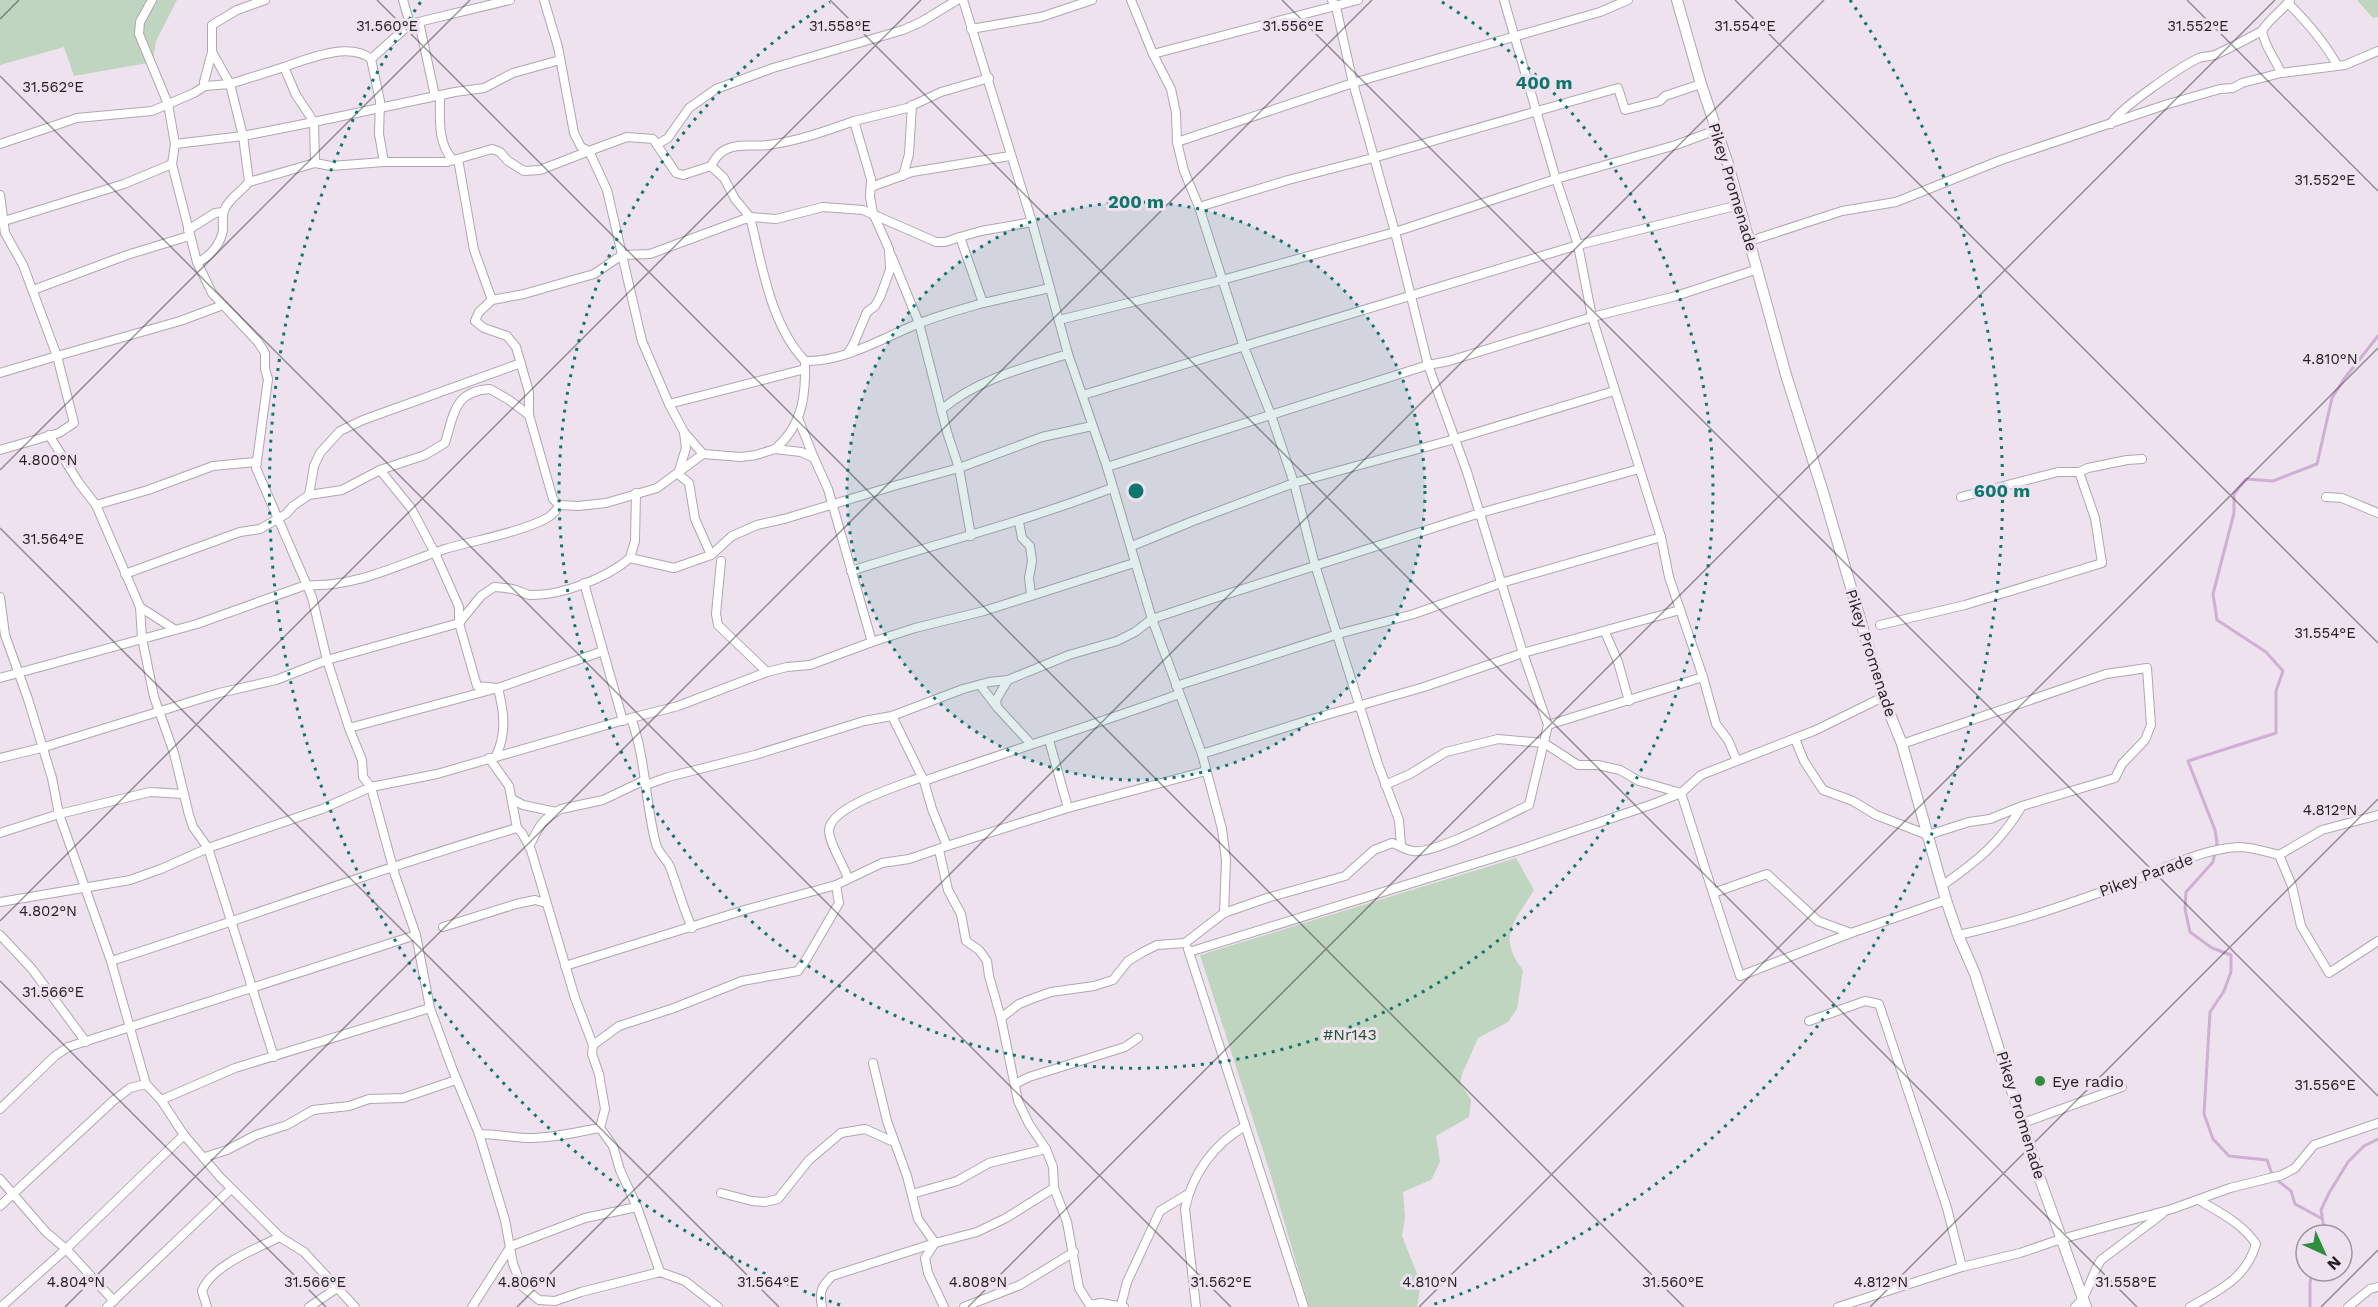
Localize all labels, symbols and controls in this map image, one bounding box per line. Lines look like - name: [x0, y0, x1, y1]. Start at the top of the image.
- text: 31.560°E: [356, 17, 418, 35]
- text: 31.558°E: [809, 17, 871, 35]
- text: 31.556°E: [1262, 17, 1324, 35]
- text: 31.554°E: [1714, 17, 1776, 35]
- text: 31.552°E: [2167, 17, 2229, 35]
- text: 400 m: [1516, 72, 1572, 93]
- text: 31.562°E: [22, 78, 84, 96]
- street label: Pikey Promenade: [1704, 120, 1762, 254]
- text: 31.552°E: [2294, 171, 2356, 189]
- text: 200 m: [1108, 191, 1164, 212]
- text: 4.810°N: [2302, 350, 2358, 368]
- text: 4.800°N: [19, 451, 77, 469]
- text: 600 m: [1974, 480, 2030, 501]
- centre of rings: [1126, 481, 1146, 501]
- text: 31.564°E: [22, 530, 84, 548]
- street label: Pikey Promenade: [1841, 587, 1901, 719]
- text: 31.554°E: [2294, 624, 2356, 642]
- text: 4.812°N: [2303, 801, 2357, 819]
- street label: Pikey Parade: [2097, 849, 2195, 901]
- text: 4.802°N: [19, 902, 77, 920]
- text: 31.566°E: [22, 983, 84, 1001]
- park label: #Nr143: [1323, 1025, 1377, 1044]
- street label: Pikey Promenade: [1992, 1048, 2050, 1182]
- place label: Eye radio: [2052, 1072, 2124, 1091]
- marker: Eye radio: [2033, 1074, 2047, 1088]
- text: 31.556°E: [2294, 1076, 2356, 1094]
- north arrow: [2294, 1223, 2354, 1283]
- text: N: [2323, 1252, 2345, 1274]
- text: 4.804°N: [47, 1273, 105, 1291]
- text: 31.566°E: [284, 1273, 346, 1291]
- text: 4.806°N: [498, 1273, 556, 1291]
- text: 31.564°E: [737, 1273, 799, 1291]
- text: 4.808°N: [949, 1273, 1007, 1291]
- text: 31.562°E: [1190, 1273, 1252, 1291]
- text: 4.810°N: [1402, 1273, 1458, 1291]
- text: 31.560°E: [1642, 1273, 1704, 1291]
- text: 4.812°N: [1854, 1273, 1908, 1291]
- text: 31.558°E: [2095, 1273, 2157, 1291]

